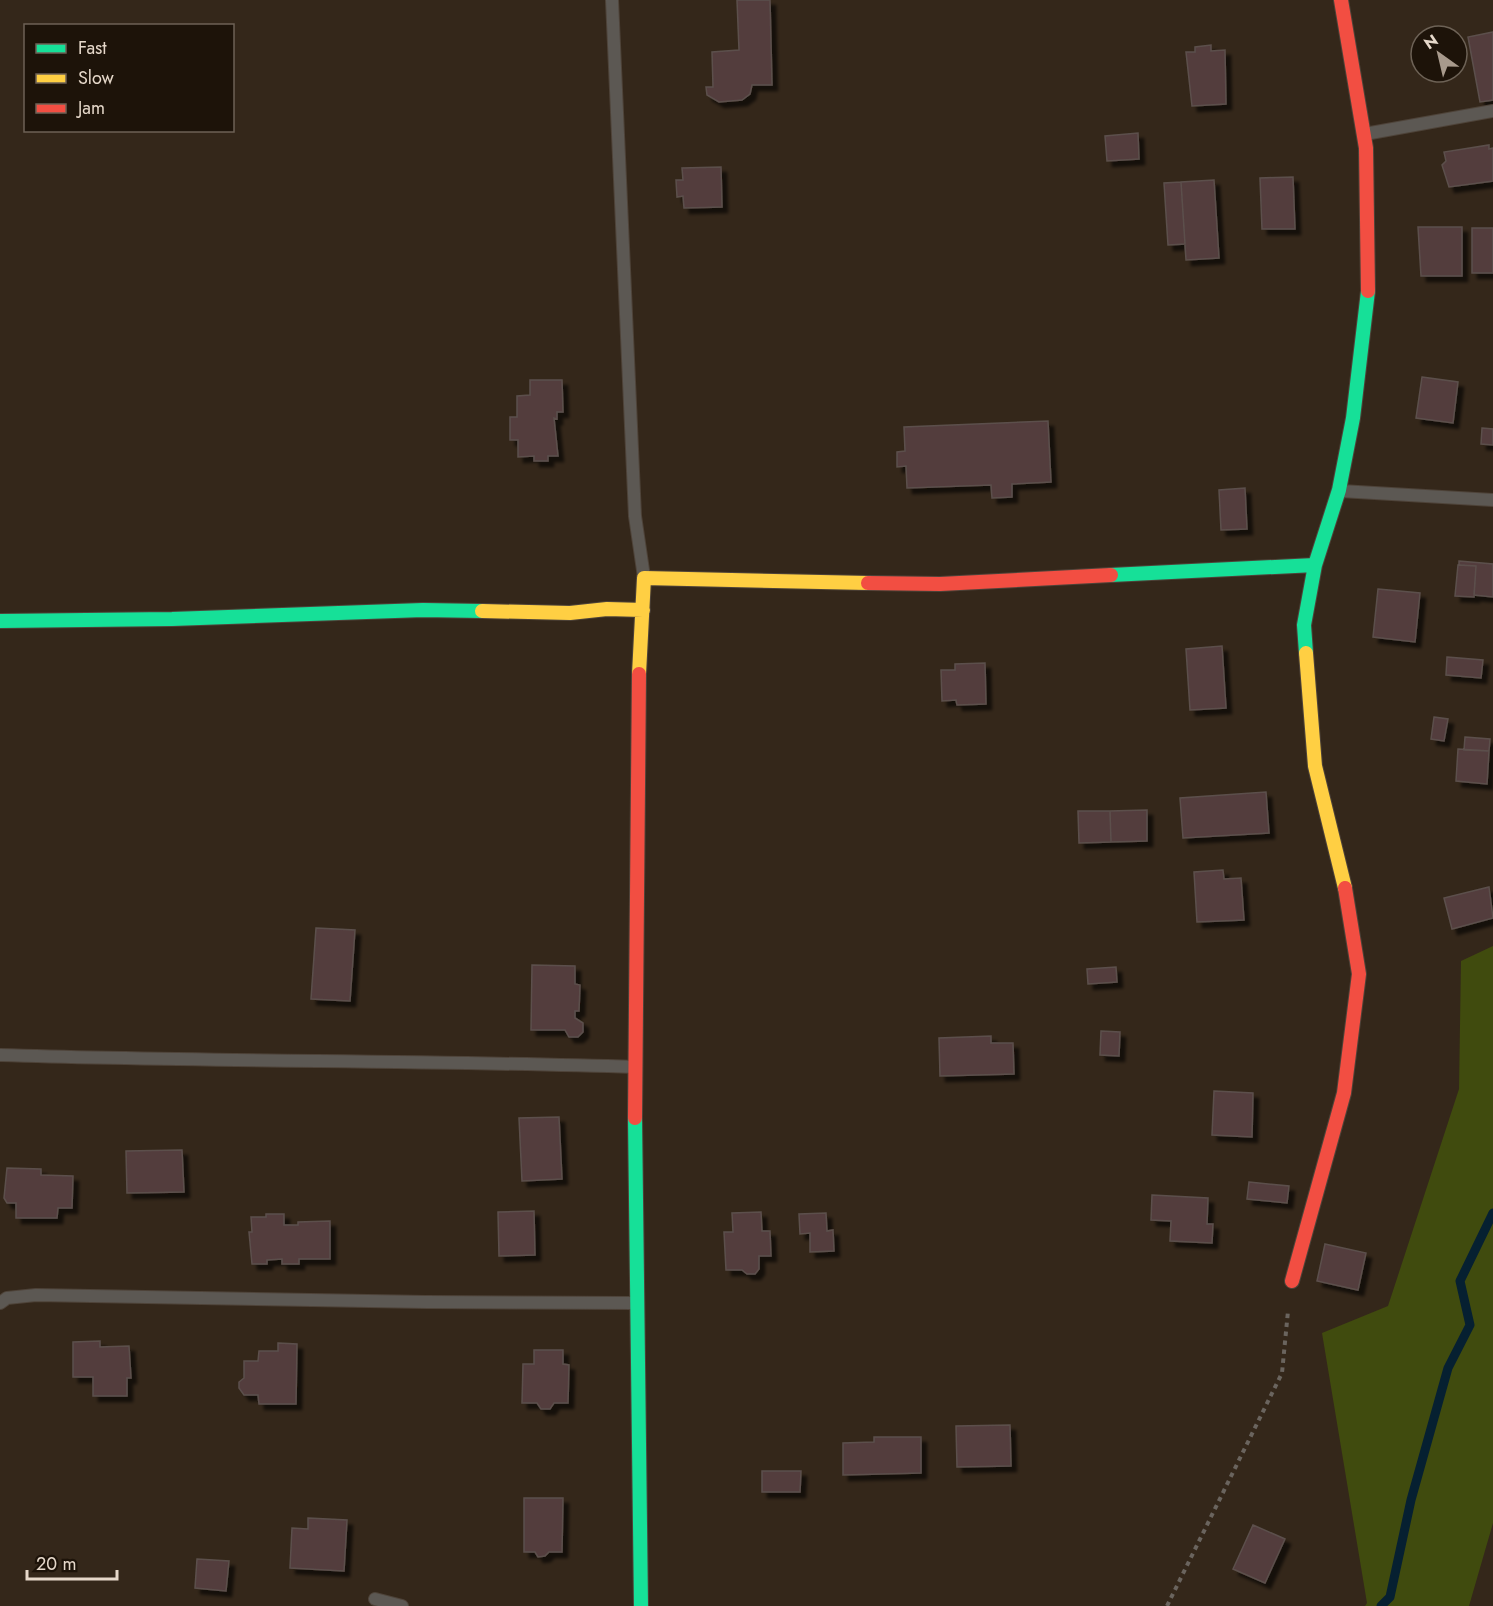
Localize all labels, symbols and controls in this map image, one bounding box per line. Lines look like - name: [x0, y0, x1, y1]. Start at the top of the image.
- legend: [24, 24, 234, 132]
- north arrow: [1409, 24, 1469, 84]
- text: N: [1419, 29, 1443, 55]
- text: Fast: [78, 35, 107, 61]
- text: Slow: [78, 65, 115, 91]
- text: Jam: [76, 95, 105, 121]
- scale bar: [27, 1543, 117, 1581]
- text: 20 m: [36, 1551, 76, 1577]

